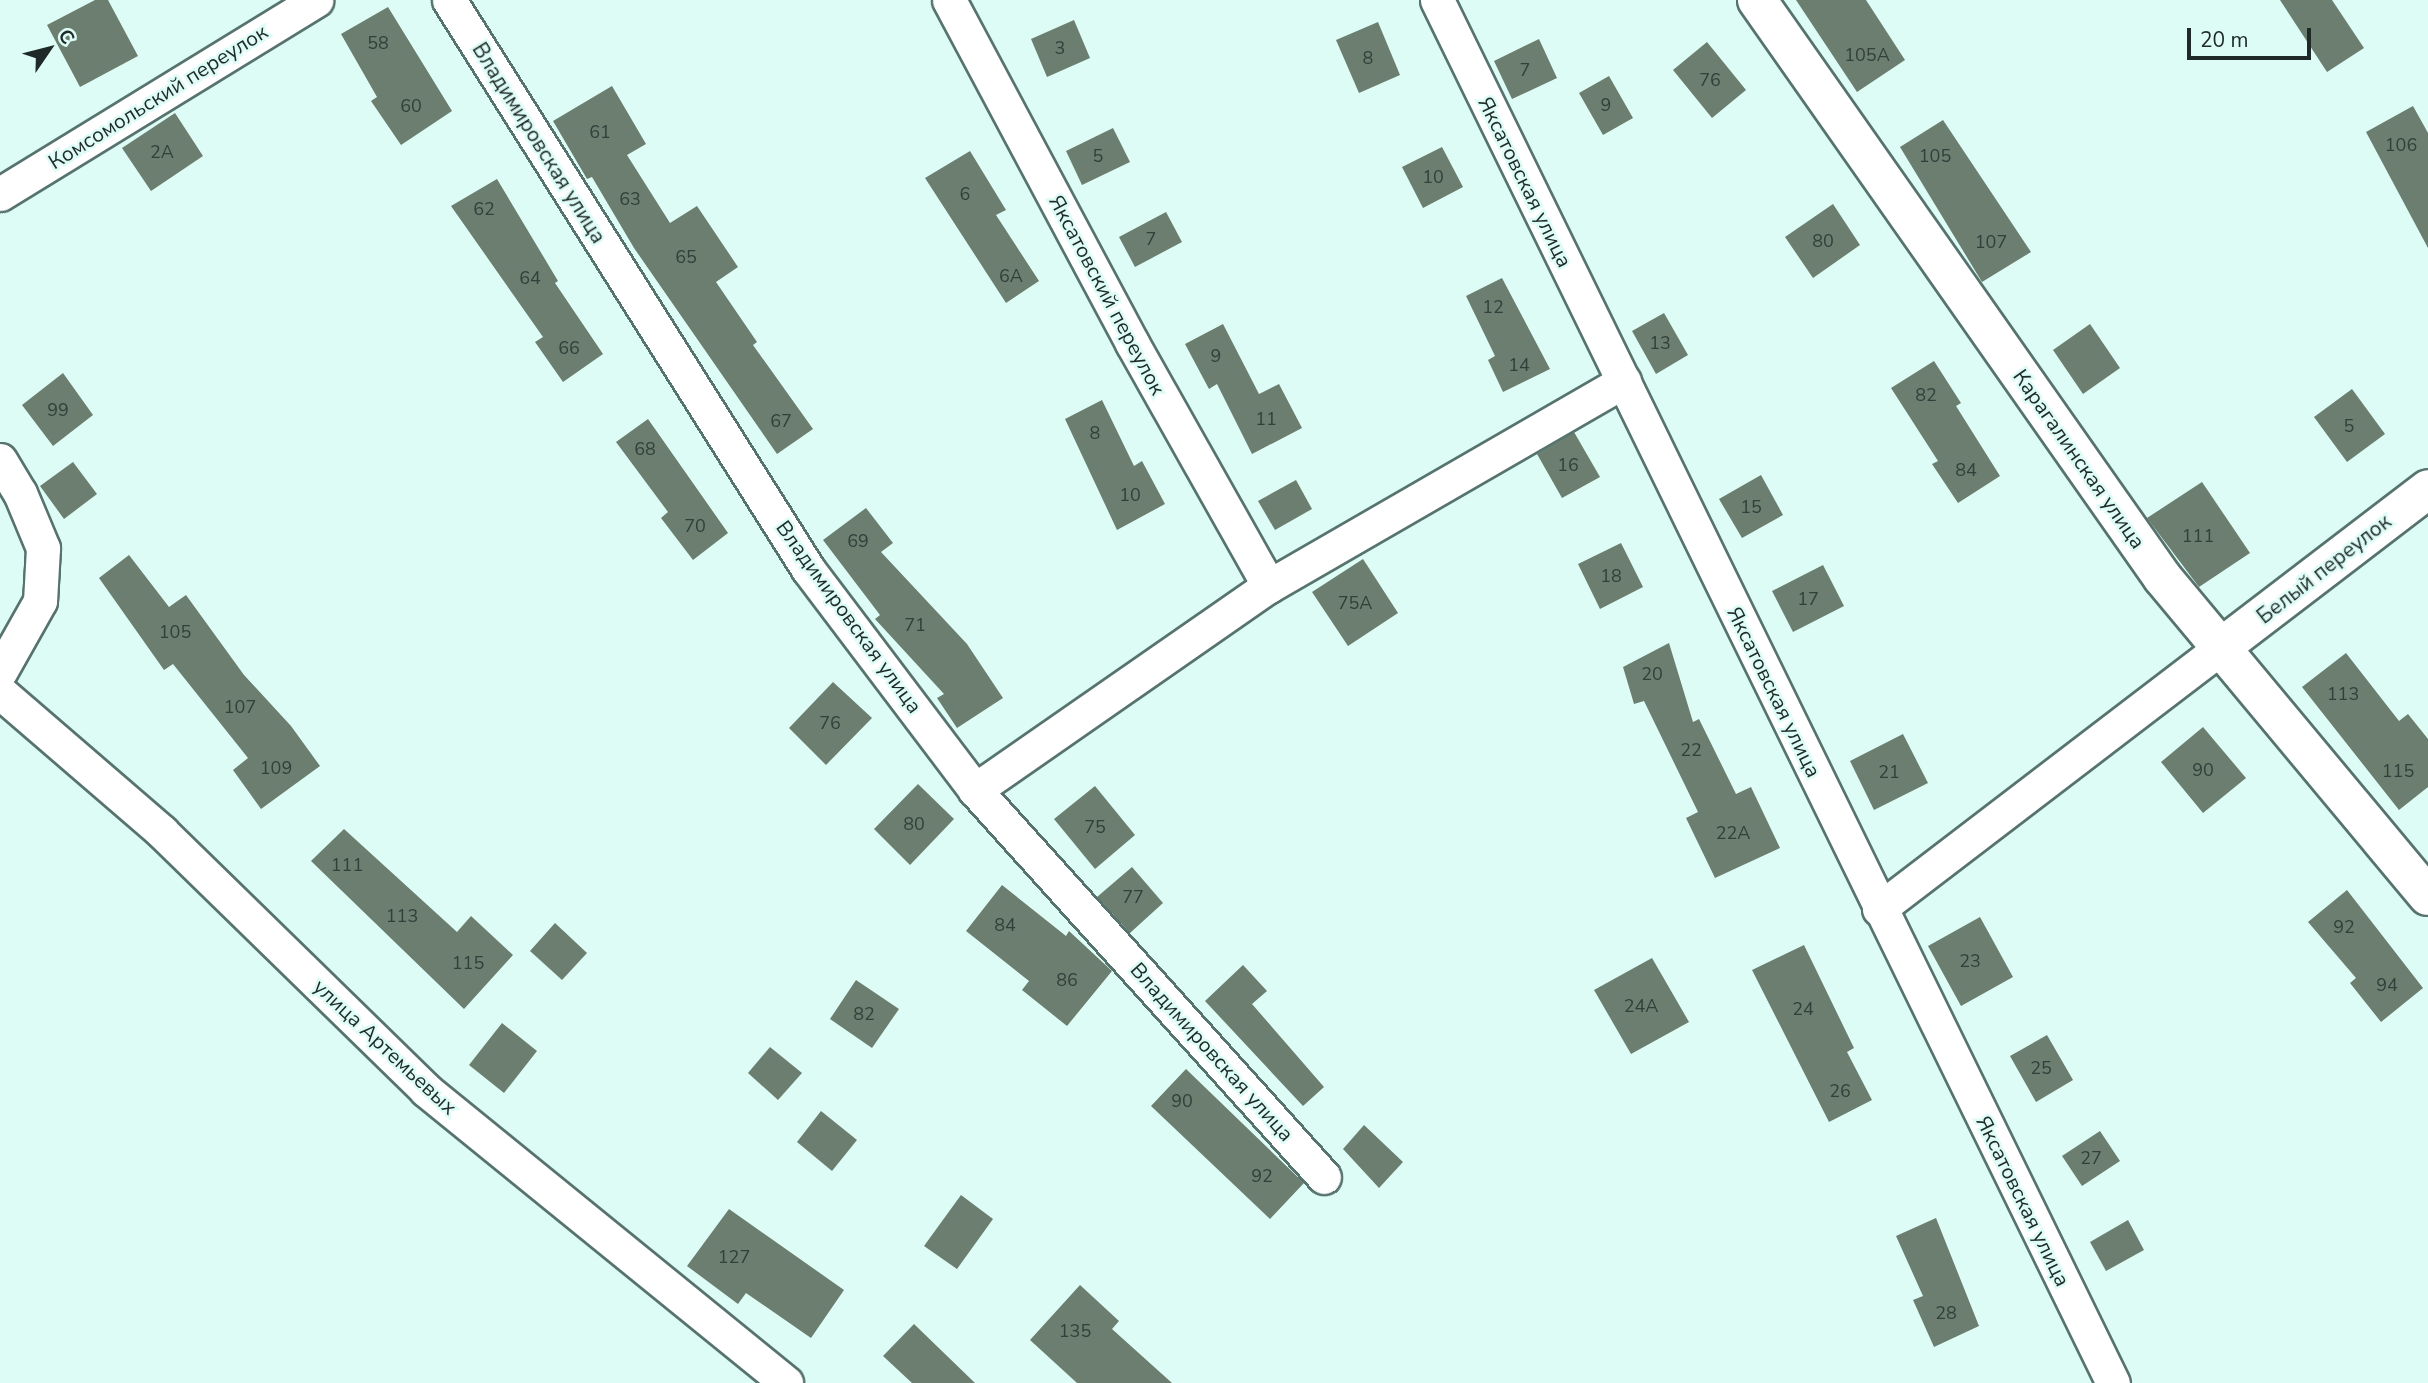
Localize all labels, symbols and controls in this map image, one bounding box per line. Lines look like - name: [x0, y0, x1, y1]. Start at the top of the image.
- north arrow: [14, 14, 84, 84]
- scale bar: [2190, 14, 2314, 58]
- street label: Комсомольский переулок: [44, 19, 272, 175]
- text: С: [52, 24, 81, 50]
- text: 20 m: [2200, 26, 2249, 54]
- house number: 58: [367, 32, 389, 54]
- house number: 3: [1055, 37, 1065, 59]
- street label: Владимировская улица: [467, 38, 611, 248]
- house number: 105А: [1844, 44, 1890, 66]
- house number: 8: [1363, 47, 1373, 69]
- house number: 7: [1520, 59, 1530, 81]
- house number: 76: [1699, 69, 1721, 91]
- street label: Яксатовская улица: [1473, 93, 1577, 271]
- house number: 9: [1601, 94, 1611, 116]
- house number: 60: [400, 95, 422, 117]
- house number: 61: [589, 121, 611, 143]
- house number: 106: [2385, 134, 2417, 156]
- house number: 2А: [150, 141, 174, 163]
- house number: 5: [1093, 145, 1103, 167]
- house number: 105: [1919, 145, 1951, 167]
- house number: 10: [1422, 166, 1444, 188]
- house number: 6: [960, 183, 970, 205]
- house number: 63: [619, 188, 641, 210]
- street label: Яксатовский переулок: [1044, 191, 1170, 399]
- house number: 62: [473, 198, 495, 220]
- house number: 7: [1146, 228, 1156, 250]
- house number: 80: [1812, 230, 1834, 252]
- house number: 107: [1975, 231, 2007, 253]
- house number: 65: [675, 246, 697, 268]
- house number: 6А: [999, 265, 1023, 287]
- house number: 64: [519, 267, 541, 289]
- house number: 12: [1482, 296, 1504, 318]
- house number: 13: [1649, 332, 1671, 354]
- house number: 66: [558, 337, 580, 359]
- house number: 9: [1211, 345, 1221, 367]
- house number: 14: [1508, 354, 1530, 376]
- street label: Карагалинская улица: [2008, 364, 2150, 554]
- house number: 82: [1915, 384, 1937, 406]
- house number: 99: [47, 399, 69, 421]
- house number: 11: [1255, 408, 1277, 430]
- house number: 67: [770, 410, 792, 432]
- house number: 5: [2344, 415, 2354, 437]
- house number: 8: [1090, 422, 1100, 444]
- house number: 68: [634, 438, 656, 460]
- house number: 16: [1557, 454, 1579, 476]
- house number: 84: [1955, 459, 1977, 481]
- house number: 10: [1119, 484, 1141, 506]
- house number: 15: [1740, 496, 1762, 518]
- street label: Белый переулок: [2252, 509, 2396, 629]
- house number: 70: [684, 515, 706, 537]
- street label: Владимировская улица: [771, 516, 927, 718]
- house number: 111: [2182, 525, 2214, 547]
- house number: 69: [847, 530, 869, 552]
- house number: 18: [1600, 565, 1622, 587]
- house number: 17: [1797, 588, 1819, 610]
- house number: 75А: [1338, 592, 1372, 614]
- street label: Яксатовская улица: [1722, 603, 1826, 781]
- house number: 71: [904, 614, 926, 636]
- house number: 105: [159, 621, 191, 643]
- house number: 20: [1641, 663, 1663, 685]
- house number: 113: [2327, 683, 2359, 705]
- house number: 107: [224, 696, 256, 718]
- house number: 76: [819, 712, 841, 734]
- house number: 22: [1680, 739, 1702, 761]
- house number: 109: [260, 757, 292, 779]
- house number: 90: [2192, 759, 2214, 781]
- house number: 115: [2382, 760, 2414, 782]
- house number: 21: [1878, 761, 1900, 783]
- house number: 80: [903, 813, 925, 835]
- house number: 75: [1084, 816, 1106, 838]
- house number: 22А: [1716, 822, 1750, 844]
- house number: 111: [331, 854, 363, 876]
- house number: 77: [1122, 886, 1144, 908]
- house number: 113: [386, 905, 418, 927]
- house number: 84: [994, 914, 1016, 936]
- house number: 92: [2333, 916, 2355, 938]
- house number: 23: [1959, 950, 1981, 972]
- house number: 115: [452, 952, 484, 974]
- street label: Владимировская улица: [1125, 957, 1299, 1147]
- house number: 86: [1056, 969, 1078, 991]
- street label: улица Артемьевых: [308, 974, 462, 1120]
- house number: 94: [2376, 974, 2398, 996]
- house number: 24А: [1624, 995, 1658, 1017]
- house number: 24: [1792, 998, 1814, 1020]
- house number: 82: [853, 1003, 875, 1025]
- house number: 25: [2030, 1057, 2052, 1079]
- house number: 26: [1829, 1080, 1851, 1102]
- house number: 90: [1171, 1090, 1193, 1112]
- street label: Яксатовская улица: [1971, 1112, 2075, 1290]
- house number: 27: [2080, 1147, 2102, 1169]
- house number: 92: [1251, 1165, 1273, 1187]
- house number: 127: [718, 1246, 750, 1268]
- house number: 28: [1935, 1302, 1957, 1324]
- house number: 135: [1059, 1320, 1091, 1342]

